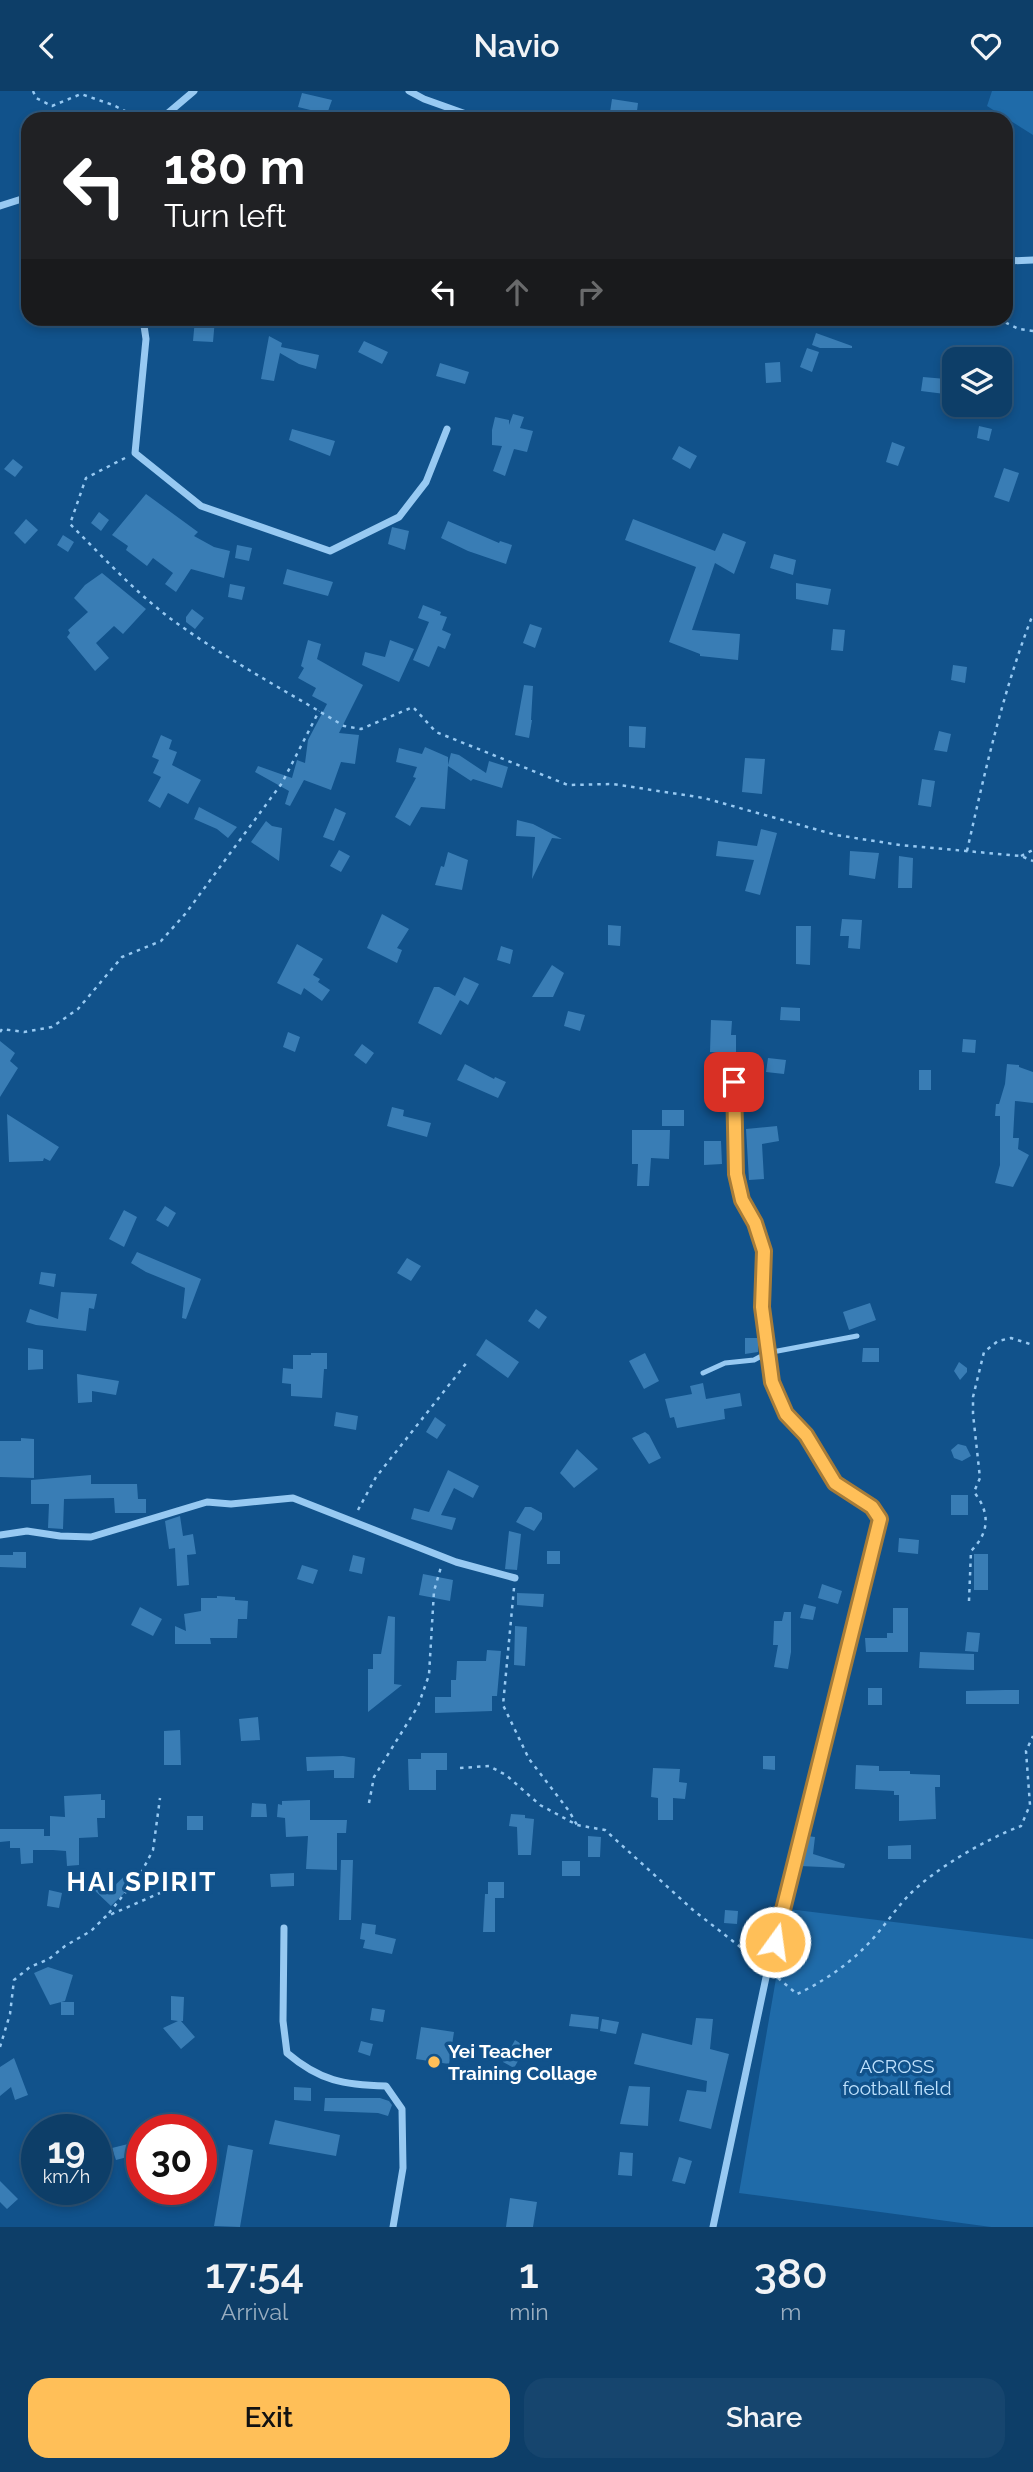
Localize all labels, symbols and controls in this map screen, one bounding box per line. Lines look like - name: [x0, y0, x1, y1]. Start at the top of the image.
- icon: back: [28, 27, 66, 65]
- text: Navio: [473, 27, 560, 64]
- icon: heart: [967, 27, 1005, 65]
- text: 180 m: [164, 138, 305, 195]
- icon: left: [49, 140, 140, 231]
- text: Turn left: [164, 197, 286, 234]
- icon: left: [425, 273, 463, 311]
- icon: ahead: [498, 273, 536, 311]
- icon: right: [571, 273, 609, 311]
- map controls: [942, 347, 1012, 417]
- button: layers: [942, 347, 1012, 417]
- pin: [704, 1052, 764, 1112]
- icon: arrive: [715, 1063, 753, 1101]
- district label: HAI SPIRIT: [67, 1867, 217, 1897]
- position arrow: [738, 1905, 812, 1979]
- place label: Yei Teacher Training Collage: [448, 2040, 597, 2084]
- marker: Yei Teacher Training Collage: [426, 2054, 442, 2070]
- park label: ACROSS football field: [842, 2055, 952, 2099]
- speed limit sign: 30: [126, 2114, 217, 2205]
- text: 19: [48, 2130, 85, 2171]
- text: km/h: [43, 2166, 90, 2187]
- text: 17:54: [205, 2249, 304, 2298]
- text: 1: [519, 2249, 539, 2298]
- text: 380: [754, 2249, 828, 2298]
- text: Arrival: [221, 2298, 288, 2325]
- text: min: [509, 2298, 549, 2325]
- text: m: [780, 2298, 801, 2325]
- button: Exit: [28, 2378, 510, 2458]
- button: Share: [524, 2378, 1005, 2458]

